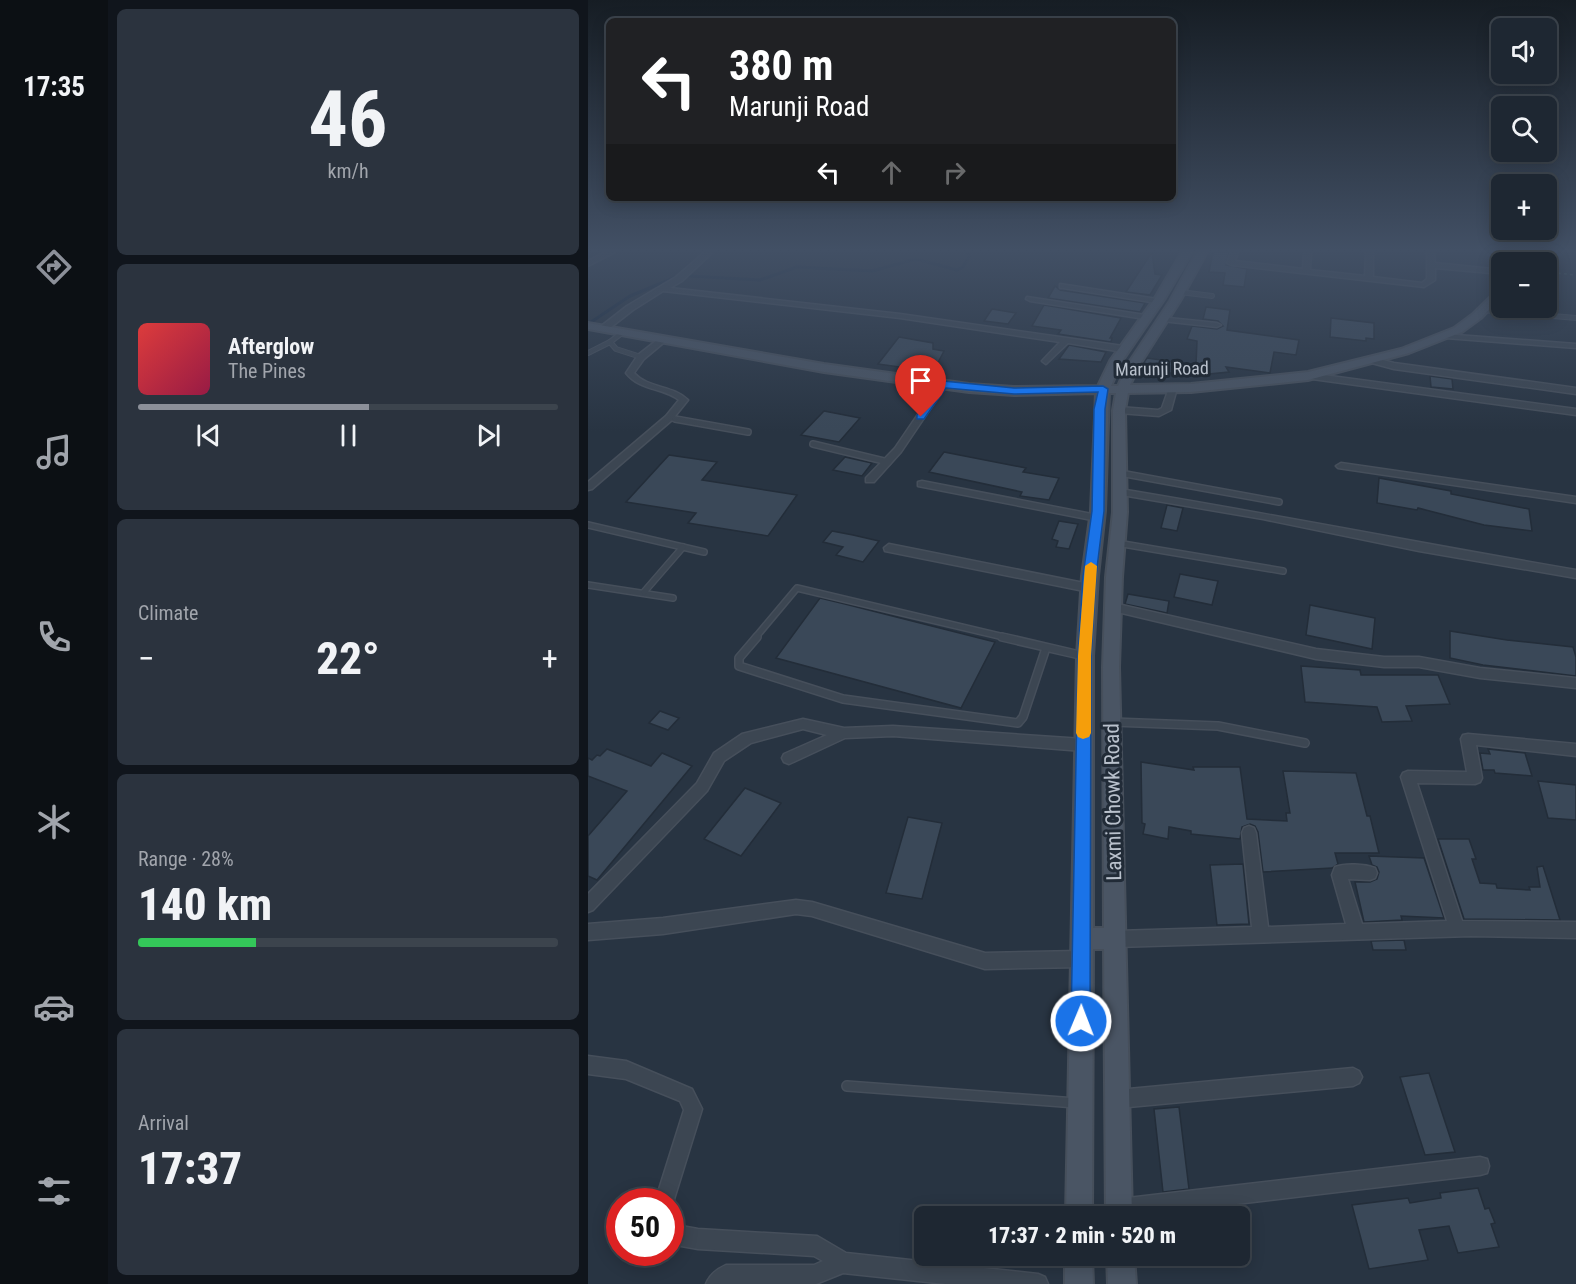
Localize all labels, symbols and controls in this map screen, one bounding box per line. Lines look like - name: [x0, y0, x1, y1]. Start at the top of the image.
- map controls: [1491, 18, 1557, 318]
- button: sound: [1491, 18, 1557, 84]
- text: 380 m: [729, 41, 834, 90]
- icon: left: [630, 42, 708, 120]
- text: 17:35: [23, 71, 85, 103]
- text: 46: [309, 74, 387, 165]
- text: Marunji Road: [729, 91, 869, 123]
- button: search: [1491, 96, 1557, 162]
- icon: left: [812, 156, 845, 189]
- icon: ahead: [875, 156, 908, 189]
- icon: right: [938, 156, 971, 189]
- text: km/h: [327, 159, 369, 183]
- button: +: [1491, 174, 1557, 240]
- icon: directions: [33, 246, 75, 288]
- button: −: [1491, 252, 1557, 318]
- text: Afterglow: [228, 334, 314, 359]
- pin: [895, 355, 946, 417]
- street label: Marunji Road: [1115, 357, 1209, 380]
- text: The Pines: [228, 359, 306, 383]
- icon: arrive: [904, 364, 937, 397]
- icon: previous: [192, 419, 225, 452]
- icon: pause: [332, 419, 365, 452]
- icon: next: [472, 419, 505, 452]
- icon: music: [33, 431, 75, 473]
- text: Climate: [138, 601, 198, 625]
- icon: phone: [33, 616, 75, 658]
- text: 22°: [316, 632, 380, 685]
- text: −: [138, 639, 155, 678]
- text: +: [542, 639, 558, 678]
- street label: Laxmi Chowk Road: [1100, 723, 1126, 881]
- icon: climate: [33, 801, 75, 843]
- text: Range · 28%: [138, 847, 234, 871]
- text: 140 km: [138, 878, 272, 931]
- icon: car: [33, 986, 75, 1028]
- position arrow: [1049, 989, 1113, 1053]
- text: Arrival: [138, 1111, 189, 1135]
- text: 17:37: [138, 1142, 242, 1195]
- icon: filters: [33, 1170, 75, 1212]
- speed limit sign: 50: [606, 1188, 684, 1266]
- text: 17:37 · 2 min · 520 m: [988, 1223, 1176, 1248]

